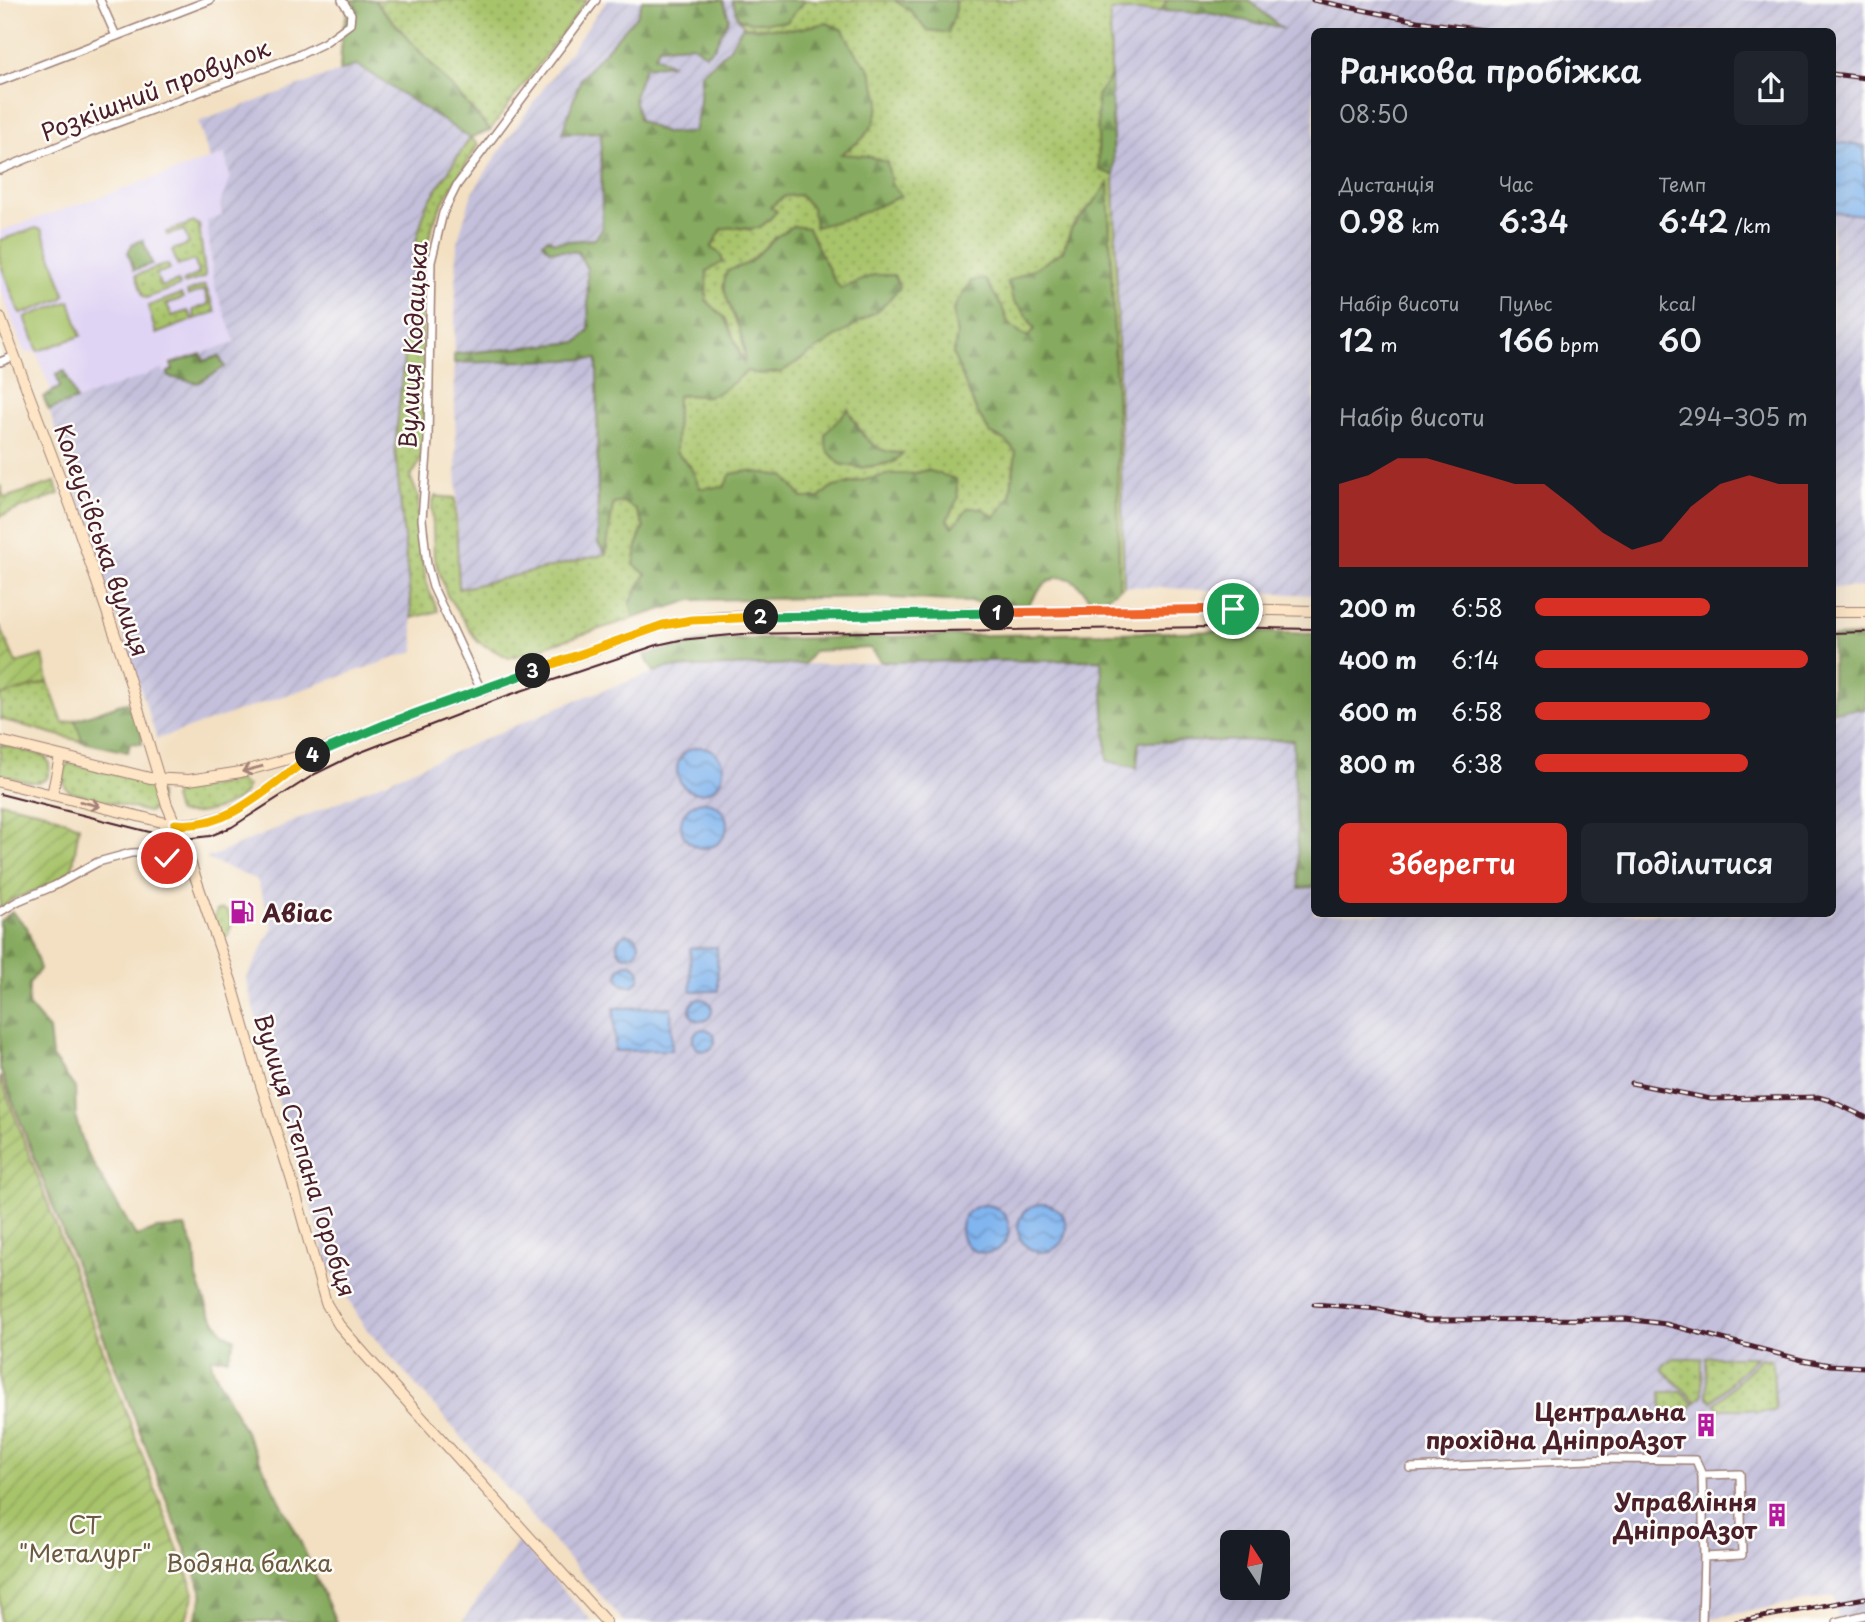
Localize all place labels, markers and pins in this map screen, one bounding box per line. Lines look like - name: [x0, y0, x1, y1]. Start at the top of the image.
- pin: [1203, 579, 1263, 639]
- pin: 1: [979, 596, 1014, 630]
- pin: 2: [744, 600, 778, 634]
- pin: 3: [516, 654, 550, 688]
- pin: 4: [296, 738, 330, 772]
- pin: [137, 828, 197, 888]
- place label: Авіас: [261, 894, 333, 930]
- fuel station icon: Авіас: [228, 898, 256, 926]
- place label: Центральна прохідна ДніпроАзот: [1425, 1393, 1687, 1457]
- building icon: Центральна прохідна ДніпроАзот: [1692, 1411, 1720, 1439]
- place label: Управління ДніпроАзот: [1613, 1483, 1758, 1547]
- building icon: Управління ДніпроАзот: [1763, 1501, 1791, 1529]

